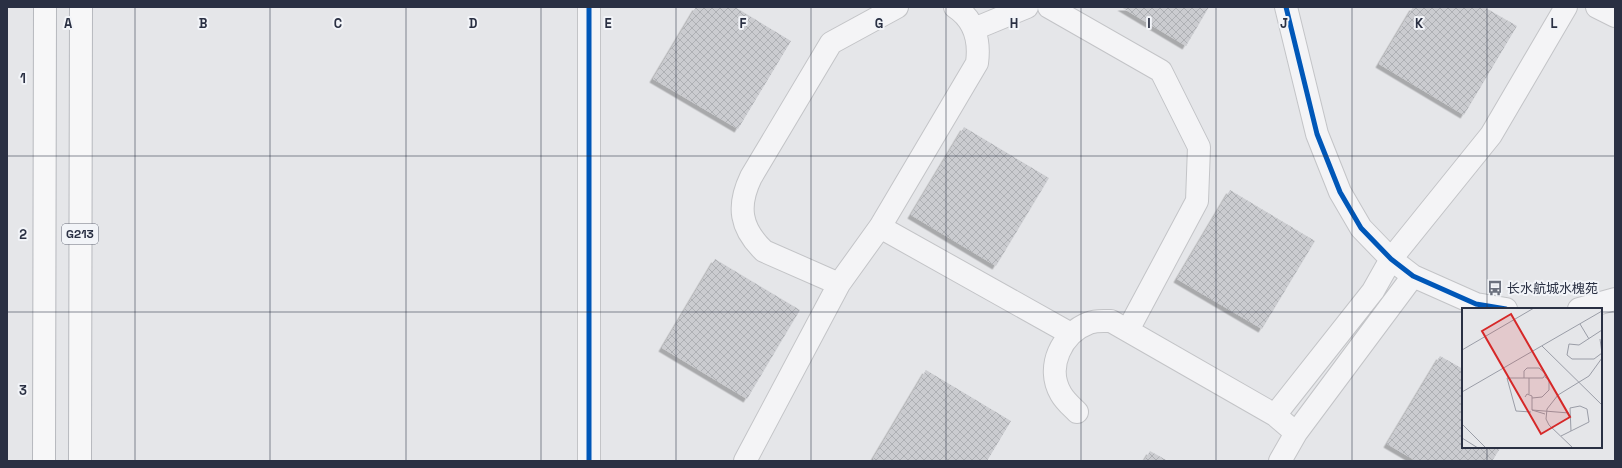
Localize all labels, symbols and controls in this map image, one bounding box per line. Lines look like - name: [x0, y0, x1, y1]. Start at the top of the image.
- text: A: [64, 15, 73, 32]
- text: B: [199, 15, 208, 32]
- text: C: [334, 15, 342, 32]
- text: D: [469, 15, 478, 32]
- text: E: [604, 15, 612, 32]
- text: F: [740, 15, 747, 32]
- text: G: [875, 15, 883, 32]
- text: H: [1010, 15, 1018, 32]
- text: I: [1147, 15, 1151, 32]
- text: J: [1280, 15, 1288, 32]
- text: K: [1415, 15, 1424, 32]
- text: L: [1550, 15, 1558, 32]
- text: 1: [20, 70, 26, 87]
- road number: G213: [62, 224, 98, 244]
- text: 2: [19, 226, 27, 243]
- bus stop icon: 长水航城水槐苑: [1486, 279, 1504, 297]
- place label: 长水航城水槐苑: [1507, 280, 1598, 297]
- inset map: [1462, 308, 1602, 448]
- text: 3: [19, 382, 27, 399]

